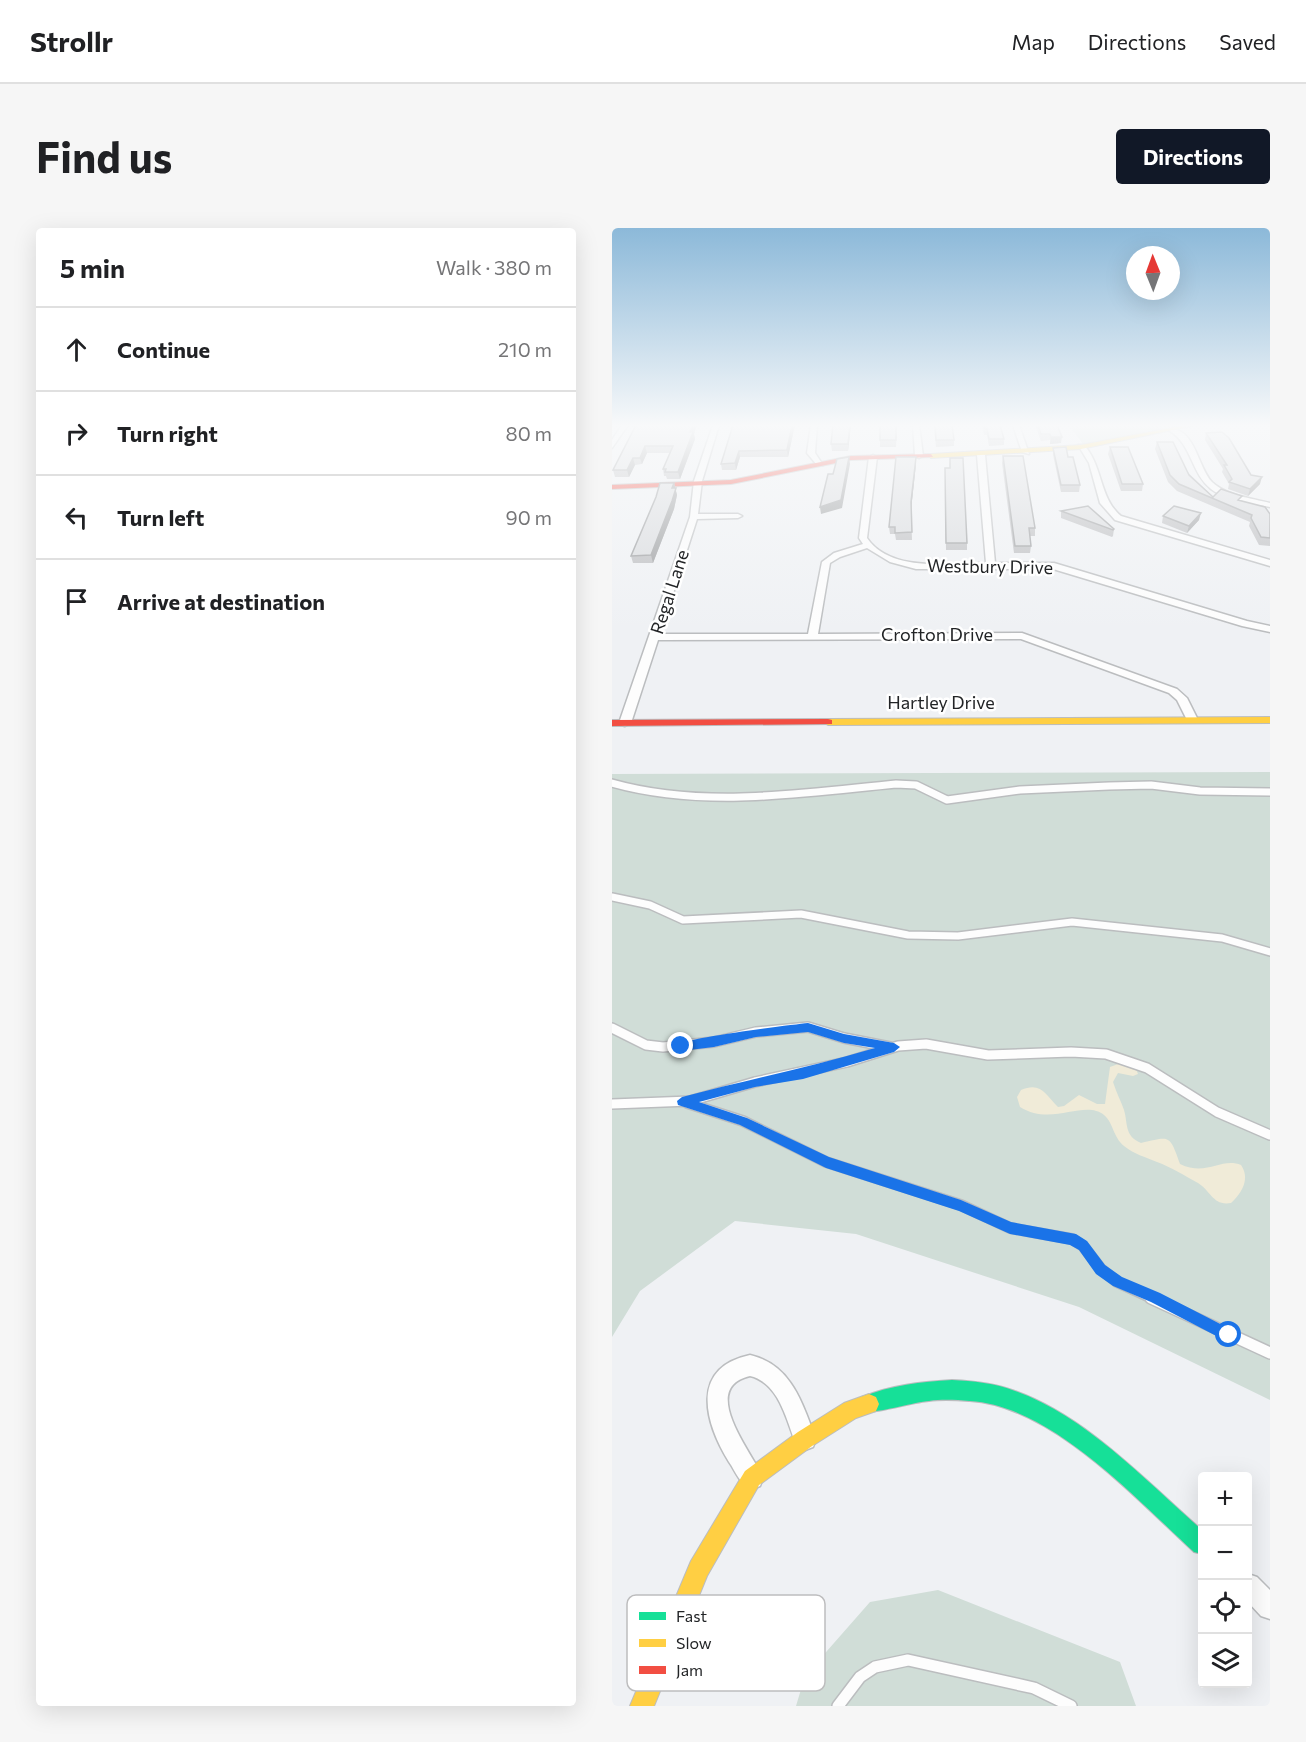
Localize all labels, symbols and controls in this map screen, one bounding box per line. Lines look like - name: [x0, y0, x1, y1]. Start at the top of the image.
- text: Strollr: [30, 24, 113, 58]
- text: Map: [1012, 29, 1055, 54]
- text: Directions: [1088, 29, 1186, 54]
- text: Saved: [1219, 29, 1276, 54]
- button: Directions: [1116, 129, 1270, 184]
- text: Find us: [36, 130, 172, 182]
- north arrow: [1126, 246, 1180, 300]
- text: 5 min: [60, 252, 125, 283]
- text: Walk · 380 m: [436, 255, 552, 279]
- icon: ahead: [60, 333, 93, 366]
- text: Continue: [117, 336, 210, 363]
- text: 210 m: [498, 337, 552, 361]
- icon: right: [60, 417, 93, 450]
- text: Turn right: [117, 420, 218, 447]
- text: 80 m: [506, 421, 552, 445]
- icon: left: [60, 501, 93, 534]
- text: Turn left: [117, 504, 204, 531]
- text: 90 m: [506, 505, 552, 529]
- street label: Regal Lane: [645, 547, 693, 637]
- street label: Westbury Drive: [927, 554, 1053, 578]
- icon: arrive: [60, 585, 93, 618]
- text: Arrive at destination: [117, 588, 325, 615]
- street label: Crofton Drive: [881, 623, 993, 645]
- street label: Hartley Drive: [887, 691, 995, 713]
- route end: [667, 1032, 693, 1058]
- route start: [1215, 1321, 1241, 1347]
- map controls: [1198, 1472, 1252, 1688]
- button: +: [1198, 1472, 1252, 1526]
- button: −: [1198, 1526, 1252, 1580]
- button: locate: [1198, 1580, 1252, 1634]
- legend: [627, 1595, 825, 1691]
- text: Fast: [676, 1606, 707, 1625]
- text: Slow: [676, 1633, 712, 1652]
- button: layers: [1198, 1634, 1252, 1688]
- text: Jam: [676, 1660, 703, 1679]

